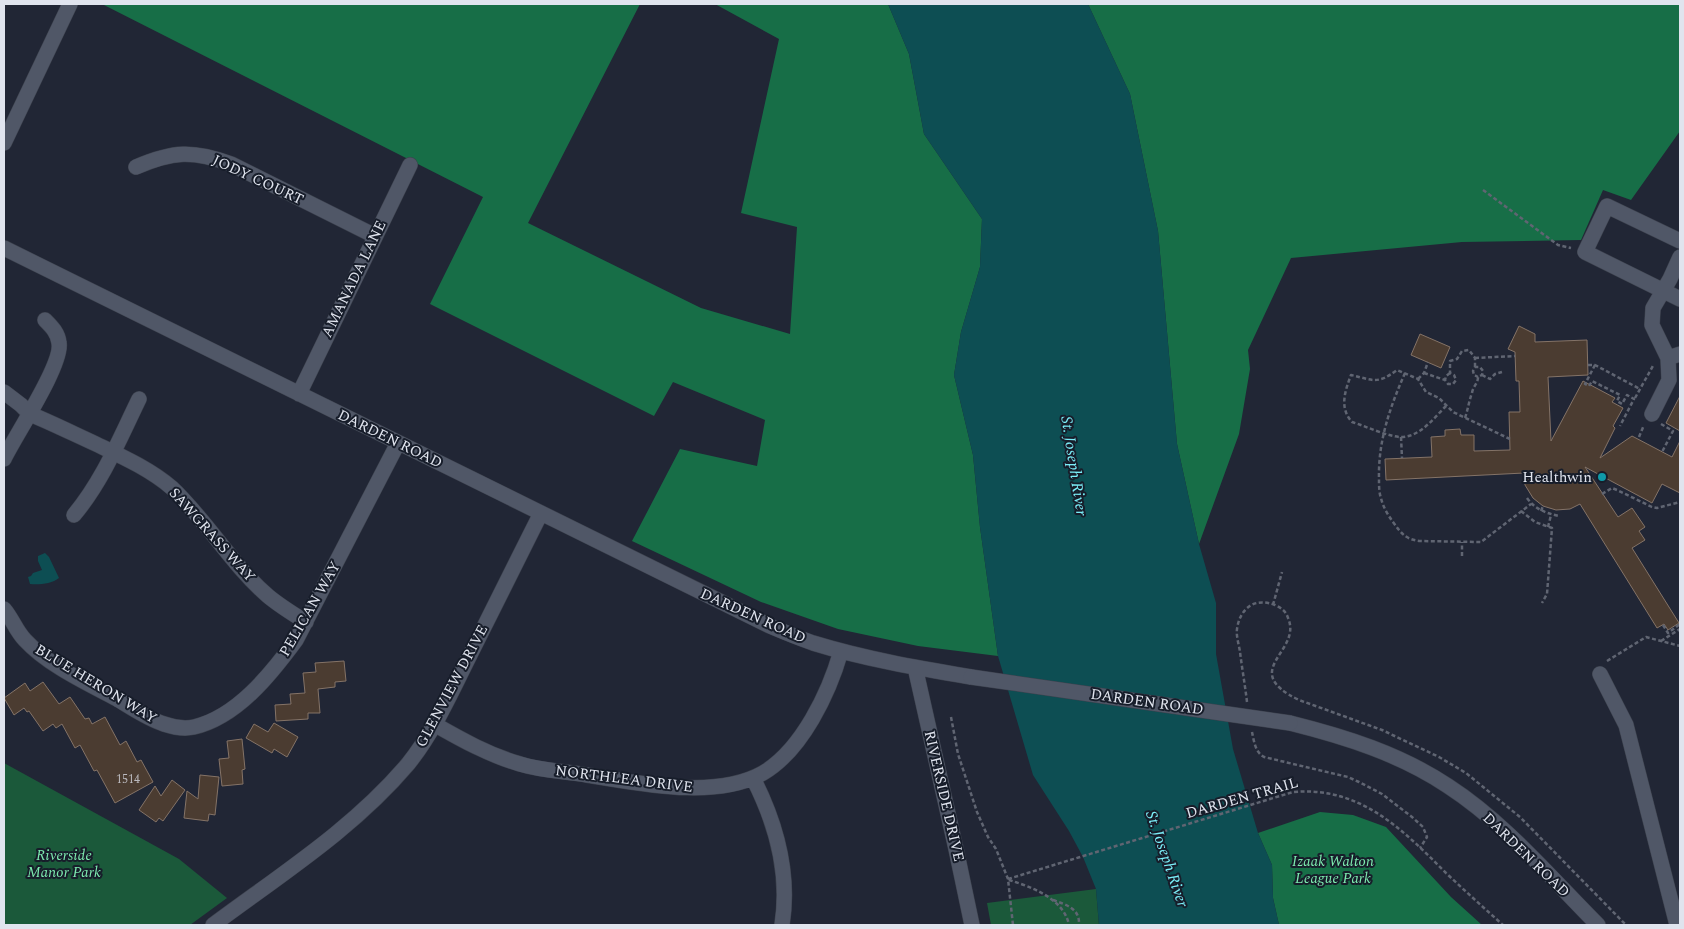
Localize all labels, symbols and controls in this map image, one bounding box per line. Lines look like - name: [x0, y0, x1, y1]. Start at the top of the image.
- street label: JODY COURT: [209, 149, 307, 211]
- street label: AMANADA LANE: [316, 216, 392, 342]
- street label: DARDEN ROAD: [334, 404, 446, 474]
- water label: St. Joseph River: [1054, 414, 1094, 518]
- place label: Healthwin: [1522, 466, 1592, 489]
- marker: Healthwin: [1596, 471, 1608, 483]
- street label: SAWGRASS WAY: [163, 483, 261, 588]
- street label: PELICAN WAY: [273, 557, 347, 661]
- street label: DARDEN ROAD: [696, 582, 810, 650]
- street label: GLENVIEW DRIVE: [410, 621, 494, 751]
- street label: BLUE HERON WAY: [30, 638, 162, 730]
- street label: DARDEN ROAD: [1089, 683, 1205, 721]
- street label: RIVERSIDE DRIVE: [918, 728, 970, 864]
- street label: NORTHLEA DRIVE: [554, 759, 694, 799]
- house number: 1514: [116, 770, 140, 789]
- street label: DARDEN TRAIL: [1183, 771, 1301, 825]
- water label: St. Joseph River: [1139, 807, 1195, 911]
- street label: DARDEN ROAD: [1477, 807, 1575, 903]
- park label: Riverside Manor Park: [27, 844, 101, 884]
- park label: Izaak Walton League Park: [1292, 850, 1374, 890]

